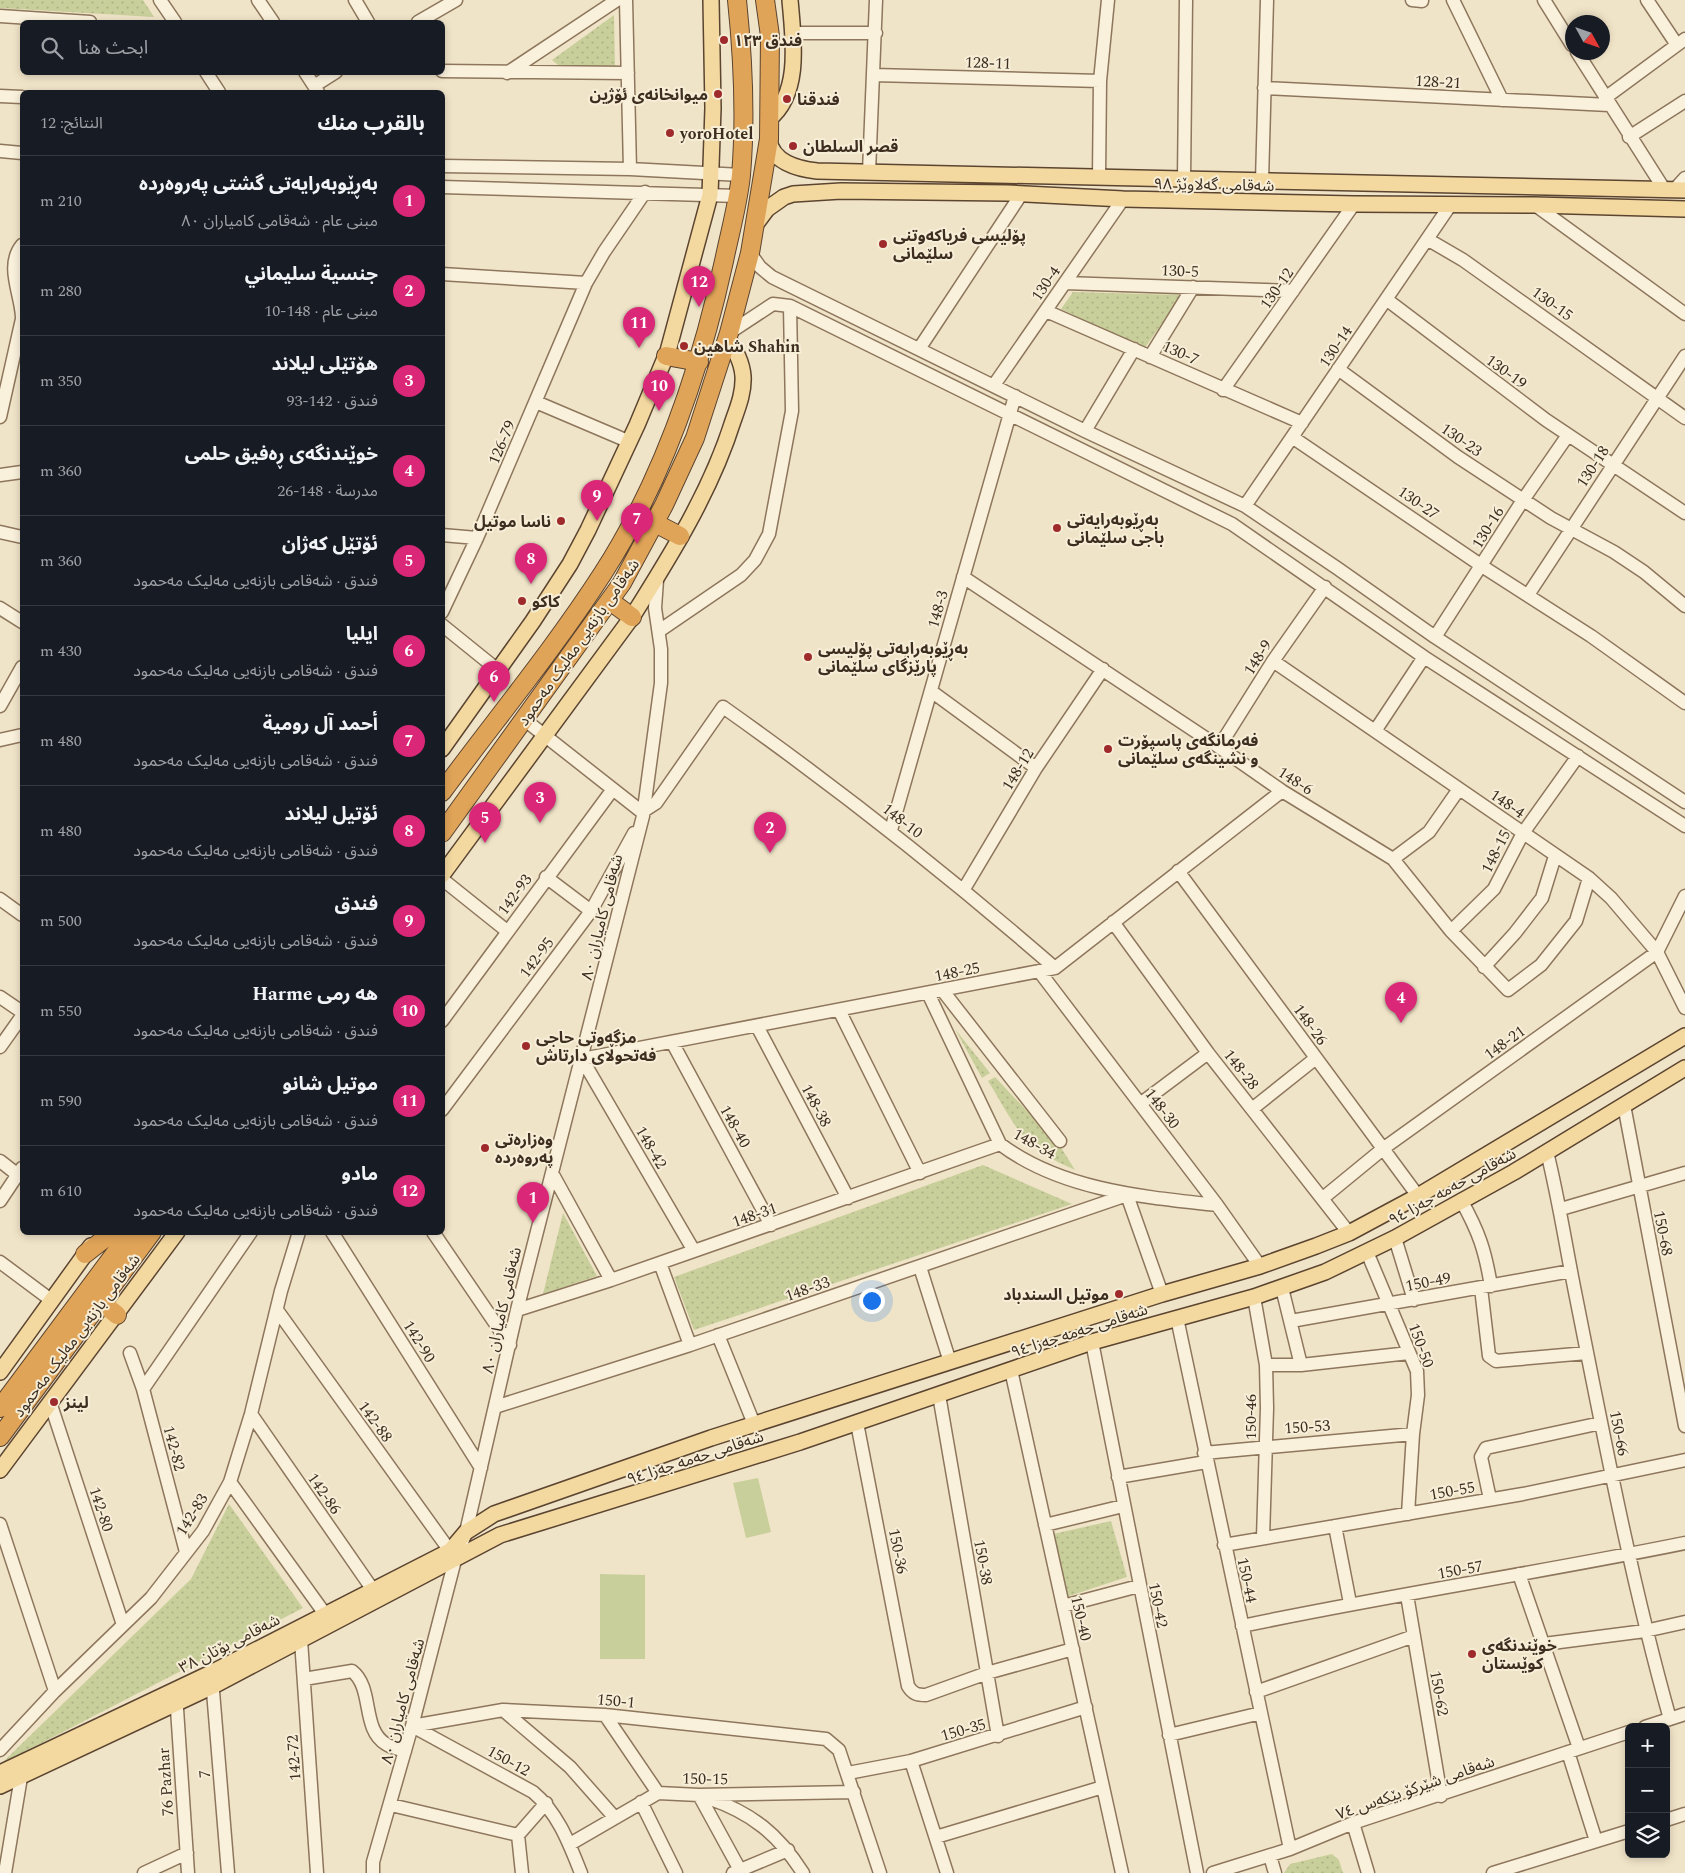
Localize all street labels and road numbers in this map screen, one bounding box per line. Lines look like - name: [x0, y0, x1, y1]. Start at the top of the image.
- street label: 128-11: [965, 50, 1011, 76]
- street label: 128-21: [1414, 69, 1462, 95]
- street label: شەقامی گەلاوێژ ٩٨: [1153, 172, 1274, 198]
- street label: 130-5: [1161, 258, 1199, 284]
- street label: 130-4: [1025, 261, 1066, 306]
- street label: 130-12: [1254, 263, 1300, 314]
- street label: 130-15: [1527, 281, 1578, 327]
- street label: 130-14: [1313, 321, 1359, 372]
- street label: 130-7: [1158, 334, 1203, 372]
- street label: 130-19: [1481, 349, 1532, 395]
- street label: 126-79: [482, 417, 522, 468]
- street label: 130-23: [1436, 417, 1487, 463]
- street label: 130-18: [1570, 441, 1615, 492]
- street label: 130-27: [1393, 480, 1444, 526]
- street label: 130-16: [1465, 502, 1510, 553]
- street label: شەقامی بازنەیی مەلیک مەحمود: [512, 554, 646, 731]
- street label: 148-3: [921, 588, 955, 631]
- street label: 148-9: [1237, 635, 1278, 680]
- street label: 148-12: [995, 744, 1040, 795]
- street label: 148-6: [1273, 760, 1318, 801]
- street label: 148-4: [1485, 783, 1530, 824]
- street label: 148-10: [877, 797, 928, 844]
- street label: 148-15: [1475, 826, 1517, 877]
- street label: شەقامی کامیاران ٨٠: [575, 852, 629, 983]
- street label: 142-93: [492, 869, 538, 920]
- street label: 142-95: [513, 932, 560, 983]
- street label: 148-25: [932, 956, 982, 988]
- street label: 148-26: [1287, 999, 1333, 1050]
- street label: 148-21: [1479, 1020, 1530, 1066]
- street label: 148-28: [1218, 1044, 1265, 1095]
- street label: 148-38: [795, 1080, 838, 1131]
- street label: 148-30: [1139, 1083, 1186, 1134]
- street label: 148-40: [713, 1101, 757, 1152]
- street label: 148-42: [629, 1122, 673, 1173]
- street label: 148-34: [1009, 1122, 1060, 1166]
- street label: شەقامی حەمە جەزا ٩٤: [1384, 1142, 1521, 1232]
- street label: 148-31: [729, 1196, 780, 1234]
- street label: 150-68: [1647, 1208, 1679, 1258]
- street label: شەقامی کامیاران ٨٠: [476, 1245, 528, 1376]
- street label: شەقامی بازنەیی مەلیک مەحمود: [7, 1249, 146, 1422]
- street label: 150-49: [1403, 1266, 1453, 1298]
- street label: 148-33: [782, 1270, 833, 1308]
- street label: شەقامی حەمە جەزا ٩٤: [1008, 1298, 1151, 1364]
- street label: 142-90: [397, 1316, 442, 1367]
- street label: 150-50: [1402, 1320, 1440, 1371]
- street label: 150-46: [1239, 1394, 1263, 1440]
- street label: 142-88: [352, 1396, 398, 1447]
- street label: 150-66: [1603, 1408, 1635, 1458]
- street label: 150-53: [1283, 1413, 1331, 1441]
- street label: 142-82: [156, 1423, 192, 1474]
- street label: شەقامی حەمە جەزا ٩٤: [624, 1425, 767, 1491]
- street label: 142-86: [301, 1468, 347, 1519]
- street label: 150-55: [1427, 1475, 1477, 1507]
- street label: 142-80: [83, 1484, 120, 1535]
- street label: 142-83: [169, 1489, 214, 1540]
- street label: 150-36: [882, 1526, 914, 1576]
- street label: 150-38: [967, 1537, 999, 1587]
- street label: 150-57: [1435, 1554, 1485, 1586]
- street label: 150-44: [1231, 1555, 1264, 1605]
- street label: 150-42: [1142, 1580, 1174, 1630]
- street label: 150-40: [1064, 1593, 1098, 1643]
- street label: شەقامی بۆتان ٣٨: [175, 1608, 284, 1680]
- street label: شەقامی کامیاران ٨٠: [375, 1636, 431, 1767]
- street label: 150-62: [1423, 1668, 1455, 1718]
- street label: 150-1: [596, 1687, 636, 1715]
- street label: 150-35: [938, 1712, 989, 1748]
- street label: 142-72: [280, 1734, 308, 1782]
- street label: 150-12: [483, 1739, 534, 1783]
- street label: 76 Pazhar: [152, 1747, 180, 1817]
- street label: شەقامی شێرکۆ بێکەس ٧٤: [1333, 1749, 1498, 1826]
- street label: 150-15: [682, 1767, 728, 1791]
- street label: 7: [193, 1769, 217, 1779]

